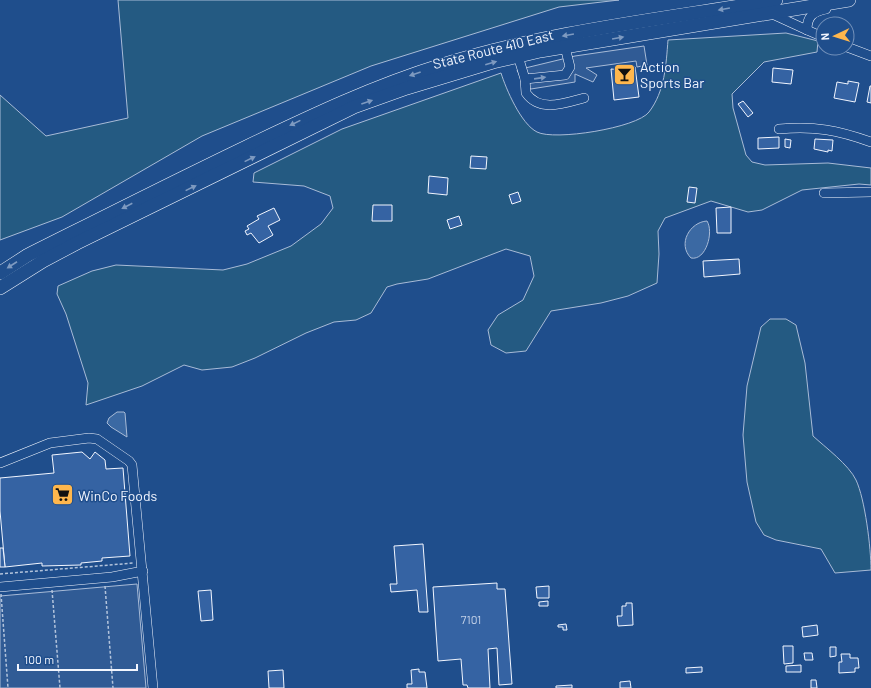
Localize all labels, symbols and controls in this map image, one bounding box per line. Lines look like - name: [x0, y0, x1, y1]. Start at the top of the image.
- one-way arrow: [718, 6, 730, 12]
- north arrow: [815, 16, 855, 56]
- street label: State Route 410 East: [431, 26, 555, 72]
- one-way arrow: [562, 32, 574, 38]
- text: N: [818, 33, 831, 41]
- one-way arrow: [612, 35, 625, 41]
- place label: Action Sports Bar: [640, 58, 704, 91]
- one-way arrow: [485, 60, 497, 66]
- bar icon: Action Sports Bar: [612, 61, 638, 87]
- one-way arrow: [408, 71, 420, 77]
- one-way arrow: [534, 75, 546, 81]
- one-way arrow: [362, 99, 374, 105]
- one-way arrow: [289, 120, 301, 126]
- one-way arrow: [244, 156, 256, 162]
- one-way arrow: [185, 185, 197, 191]
- one-way arrow: [122, 203, 133, 209]
- one-way arrow: [6, 262, 18, 269]
- supermarket icon: WinCo Foods: [50, 482, 76, 508]
- place label: WinCo Foods: [78, 487, 158, 504]
- house number: 7101: [461, 612, 481, 626]
- scale bar: [18, 646, 137, 672]
- text: 100 m: [24, 652, 54, 666]

